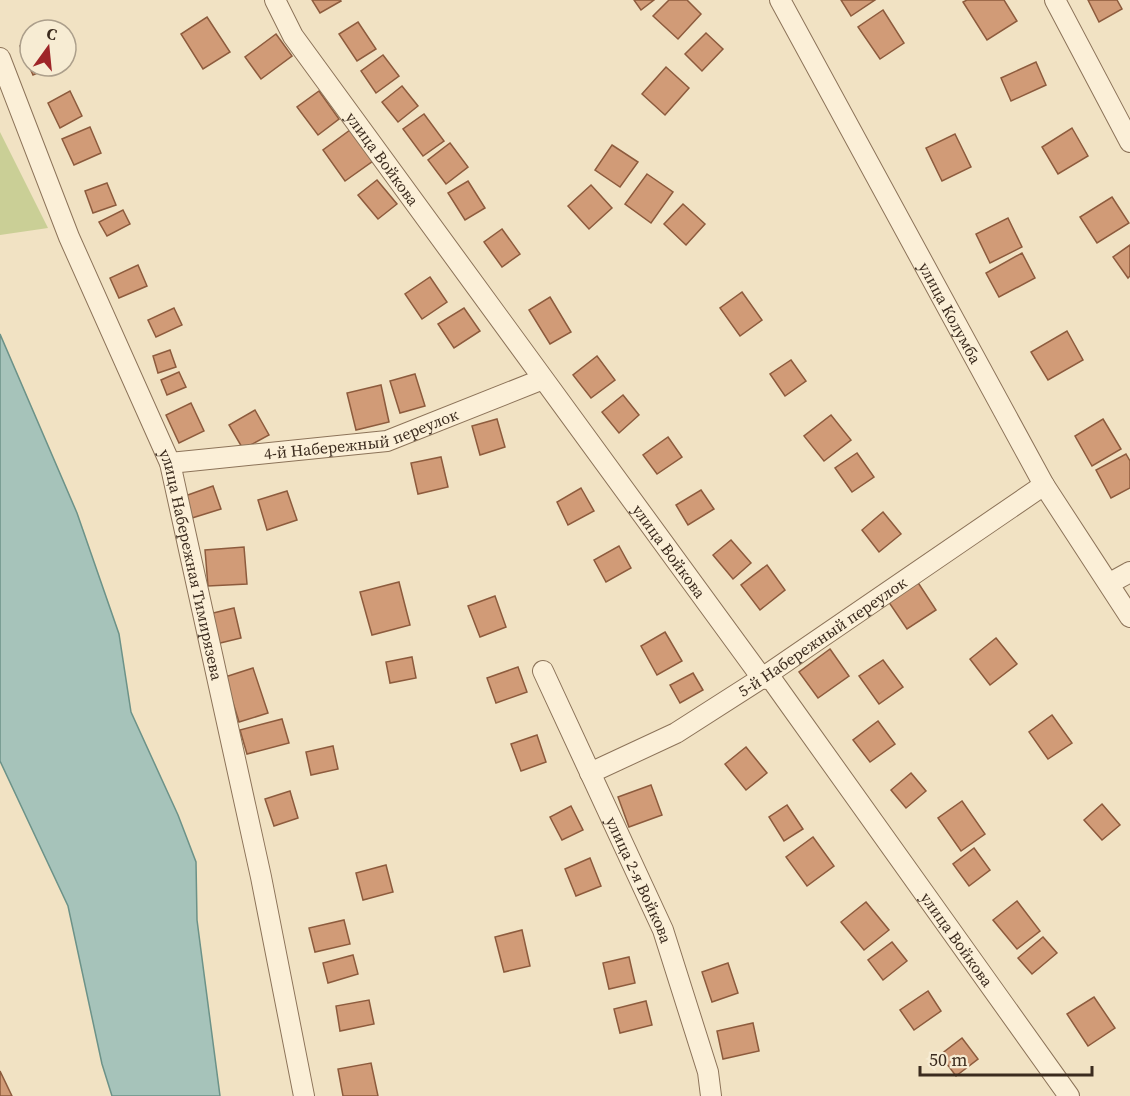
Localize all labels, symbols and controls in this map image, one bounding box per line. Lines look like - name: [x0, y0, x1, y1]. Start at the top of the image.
- north arrow: [18, 18, 78, 78]
- text: С: [44, 22, 60, 45]
- street label: улица Войкова: [341, 107, 425, 211]
- street label: улица Колумба: [914, 258, 987, 368]
- street label: 4-й Набережный переулок: [263, 403, 461, 464]
- street label: улица Набережная Тимирязева: [154, 445, 229, 683]
- street label: улица Войкова: [627, 499, 712, 603]
- street label: 5-й Набережный переулок: [734, 571, 911, 702]
- street label: улица 2-я Войкова: [601, 813, 678, 947]
- street label: улица Войкова: [916, 887, 999, 992]
- scale bar: [920, 1039, 1092, 1077]
- text: 50 m: [929, 1047, 967, 1072]

